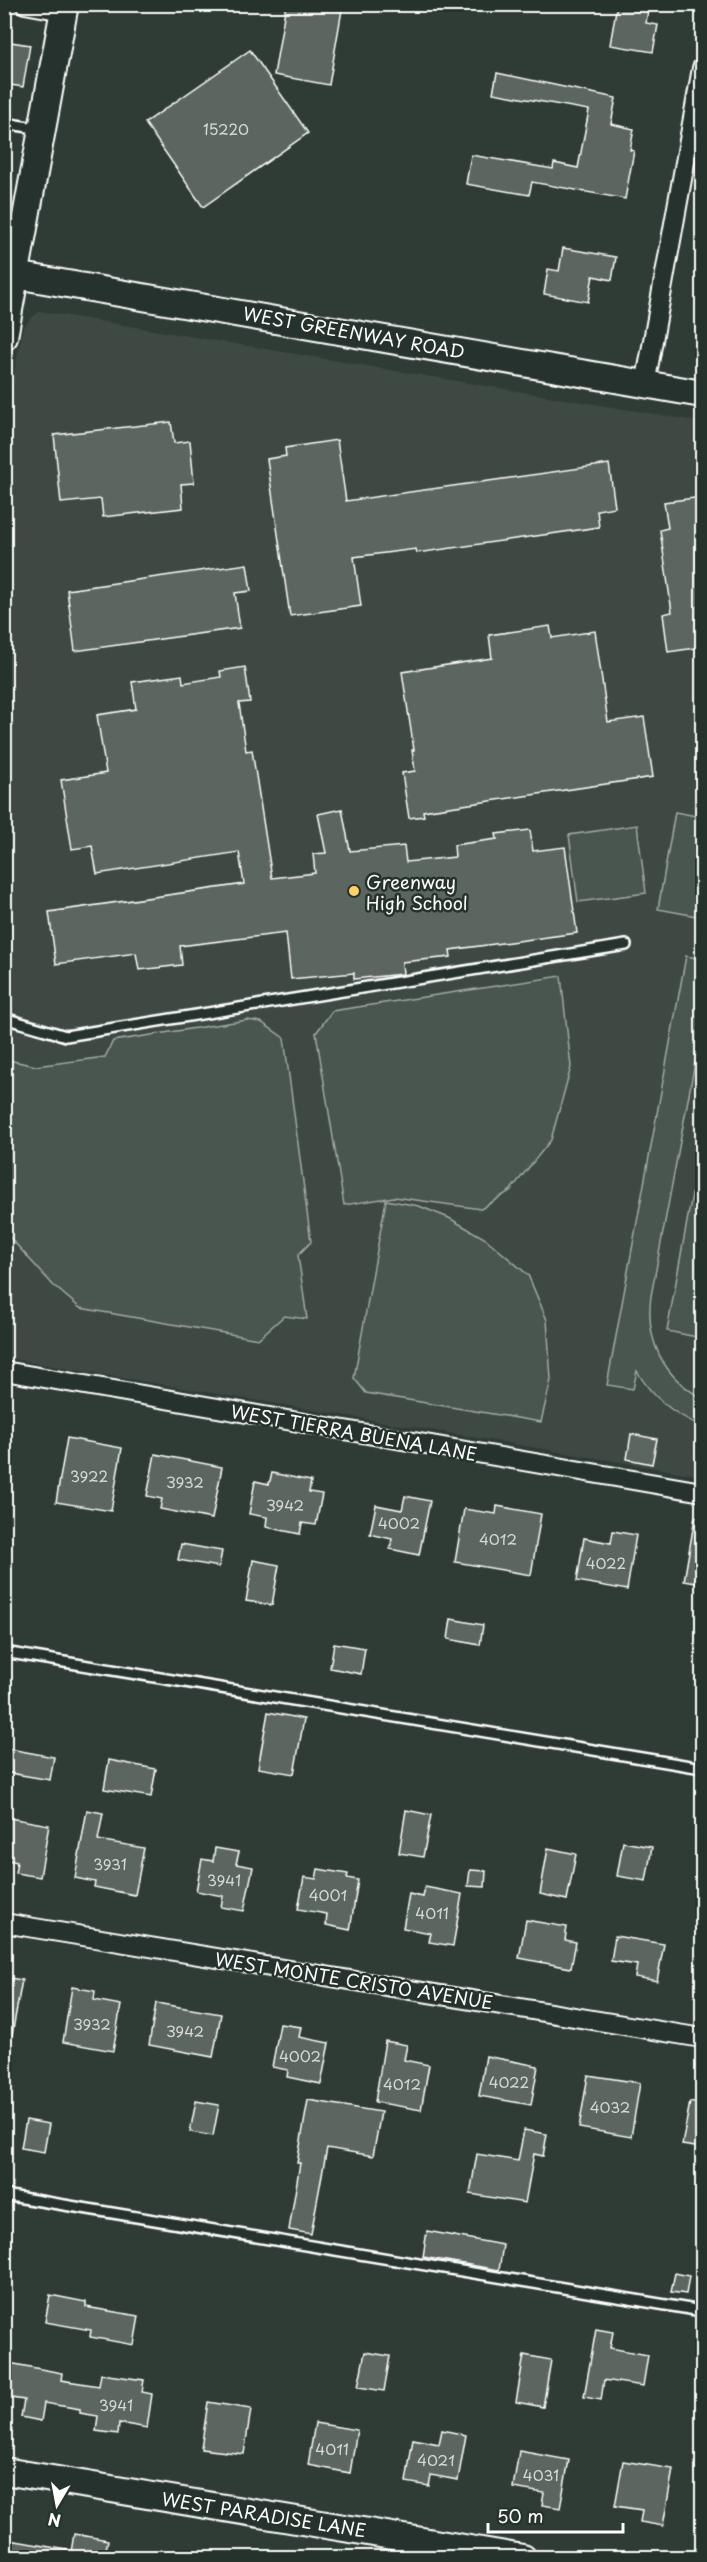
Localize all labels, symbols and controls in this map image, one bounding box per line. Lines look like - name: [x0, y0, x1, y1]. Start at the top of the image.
- house number: 15220: [203, 117, 249, 140]
- street label: WEST GREENWAY ROAD: [241, 299, 467, 365]
- place label: Greenway High School: [366, 868, 468, 916]
- marker: Greenway High School: [347, 884, 361, 898]
- street label: WEST TIERRA BUENA LANE: [229, 1397, 479, 1467]
- house number: 3922: [70, 1464, 108, 1487]
- house number: 3932: [166, 1470, 204, 1493]
- house number: 3942: [266, 1493, 304, 1516]
- house number: 4002: [378, 1511, 420, 1534]
- house number: 4012: [479, 1527, 517, 1550]
- house number: 4022: [586, 1551, 626, 1574]
- house number: 3931: [93, 1852, 127, 1875]
- house number: 3941: [207, 1868, 241, 1891]
- house number: 4001: [309, 1883, 347, 1906]
- house number: 4011: [415, 1901, 449, 1924]
- street label: WEST MONTE CRISTO AVENUE: [213, 1945, 495, 2015]
- house number: 3932: [73, 2012, 111, 2035]
- house number: 3942: [166, 2019, 204, 2042]
- house number: 4002: [279, 2044, 321, 2067]
- house number: 4022: [489, 2070, 529, 2093]
- house number: 4012: [383, 2072, 421, 2095]
- house number: 4032: [590, 2095, 630, 2118]
- house number: 3941: [99, 2393, 133, 2416]
- house number: 4011: [315, 2437, 349, 2460]
- house number: 4021: [417, 2448, 455, 2471]
- house number: 4031: [523, 2463, 559, 2486]
- north arrow: [27, 2475, 87, 2535]
- street label: WEST PARADISE LANE: [160, 2485, 368, 2543]
- scale bar: [488, 2496, 623, 2534]
- text: 50 m: [497, 2502, 544, 2529]
- text: N: [46, 2508, 63, 2534]

